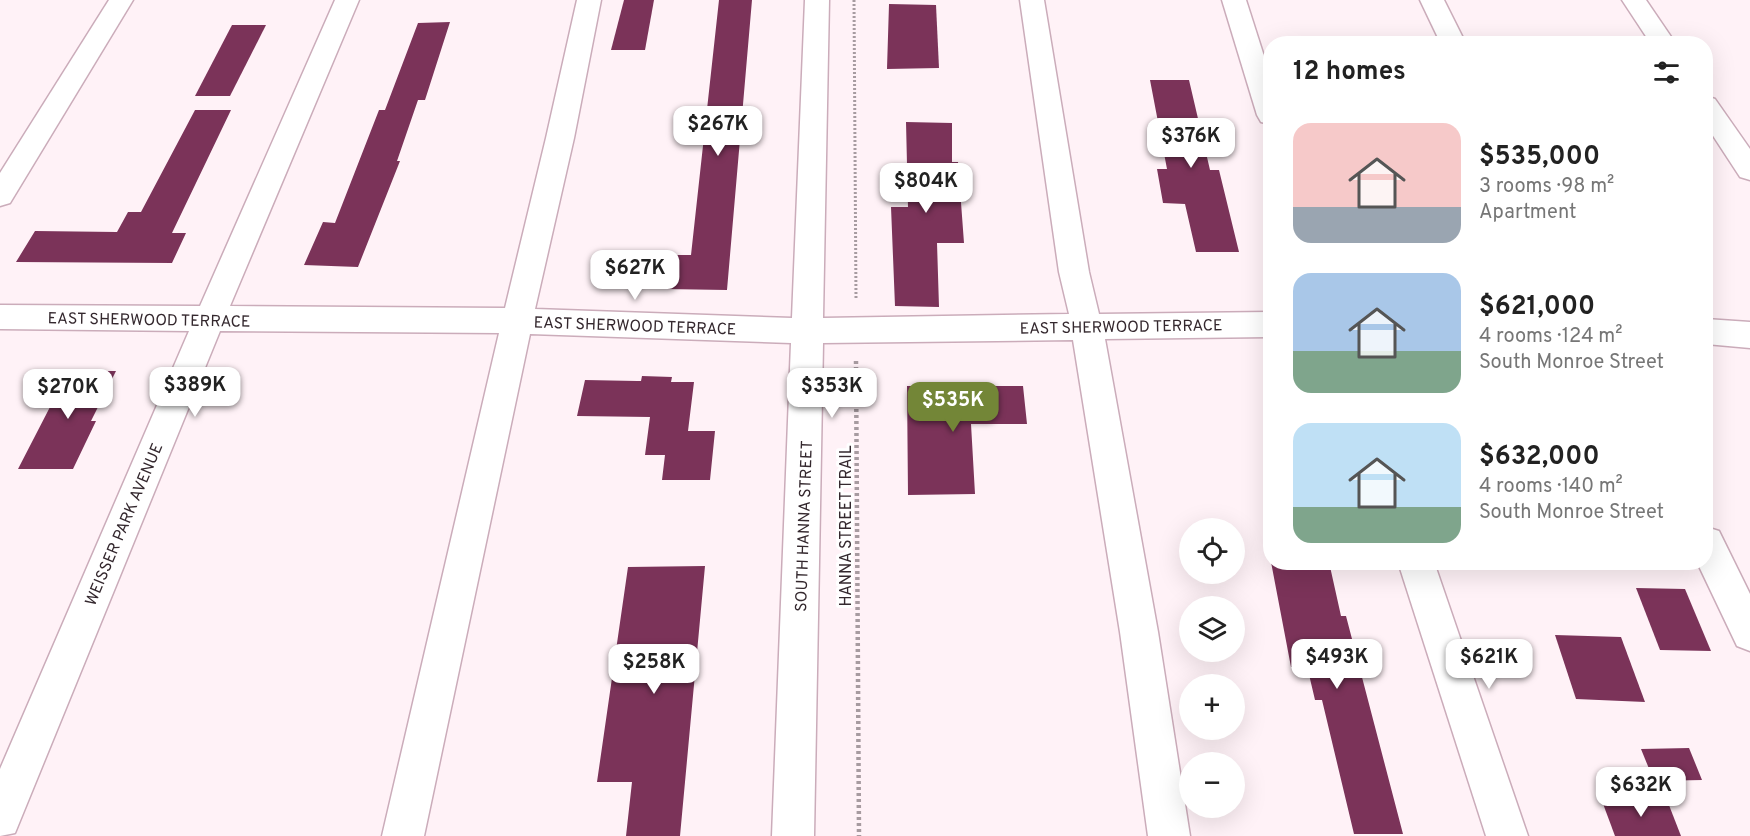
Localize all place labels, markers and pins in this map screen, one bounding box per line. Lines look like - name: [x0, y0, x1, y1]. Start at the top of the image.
- pin: $267K: [676, 106, 760, 157]
- pin: $376K: [1149, 118, 1233, 169]
- pin: $804K: [884, 163, 968, 214]
- pin: $627K: [593, 250, 677, 301]
- pin: $389K: [153, 367, 237, 418]
- pin: $353K: [790, 368, 874, 419]
- pin: $270K: [26, 369, 110, 420]
- pin: $535K: [911, 382, 995, 433]
- pin: $493K: [1295, 639, 1379, 690]
- pin: $621K: [1447, 639, 1531, 690]
- pin: $258K: [612, 644, 696, 695]
- pin: $632K: [1599, 767, 1683, 818]

